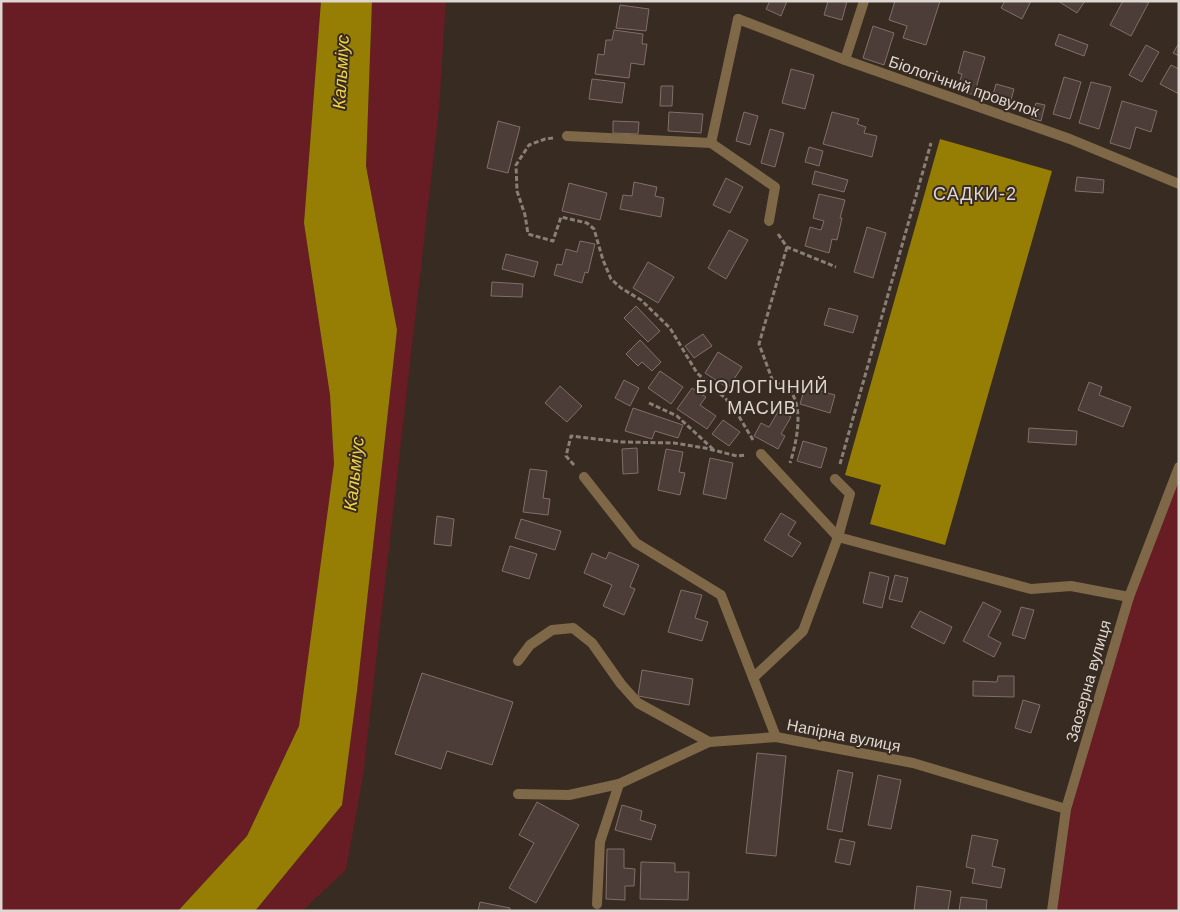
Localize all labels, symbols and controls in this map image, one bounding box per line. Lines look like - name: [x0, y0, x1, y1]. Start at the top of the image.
- water label: Кальміус: [329, 34, 353, 110]
- street label: Біологічний провулок: [887, 53, 1042, 120]
- district label: САДКИ-2: [933, 184, 1017, 204]
- district label: БІОЛОГІЧНИЙ МАСИВ: [695, 376, 829, 418]
- water label: Кальміус: [340, 436, 368, 512]
- street label: Заозерна вулиця: [1063, 618, 1114, 744]
- street label: Напірна вулиця: [786, 716, 902, 755]

